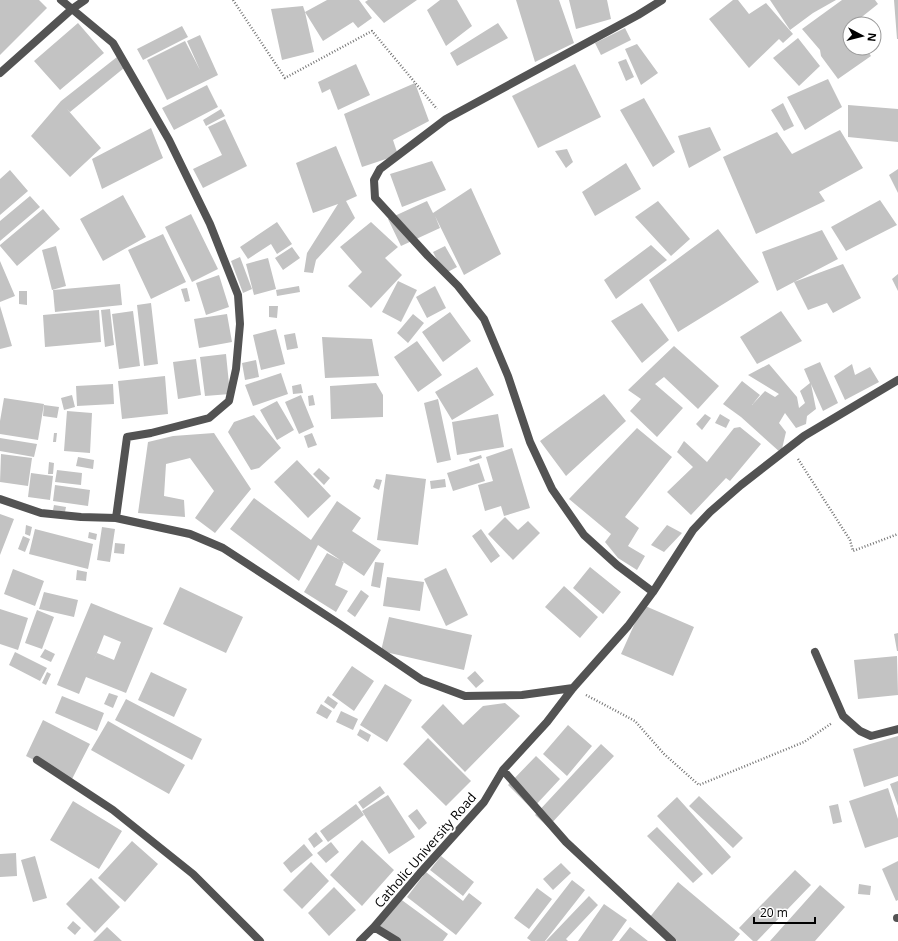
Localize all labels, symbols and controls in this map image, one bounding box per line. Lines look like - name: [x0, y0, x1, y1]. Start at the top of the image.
- north arrow: [842, 16, 882, 56]
- text: N: [864, 32, 880, 43]
- street label: Catholic University Road: [370, 789, 480, 911]
- scale bar: [754, 899, 815, 925]
- text: 20 m: [760, 904, 788, 921]

